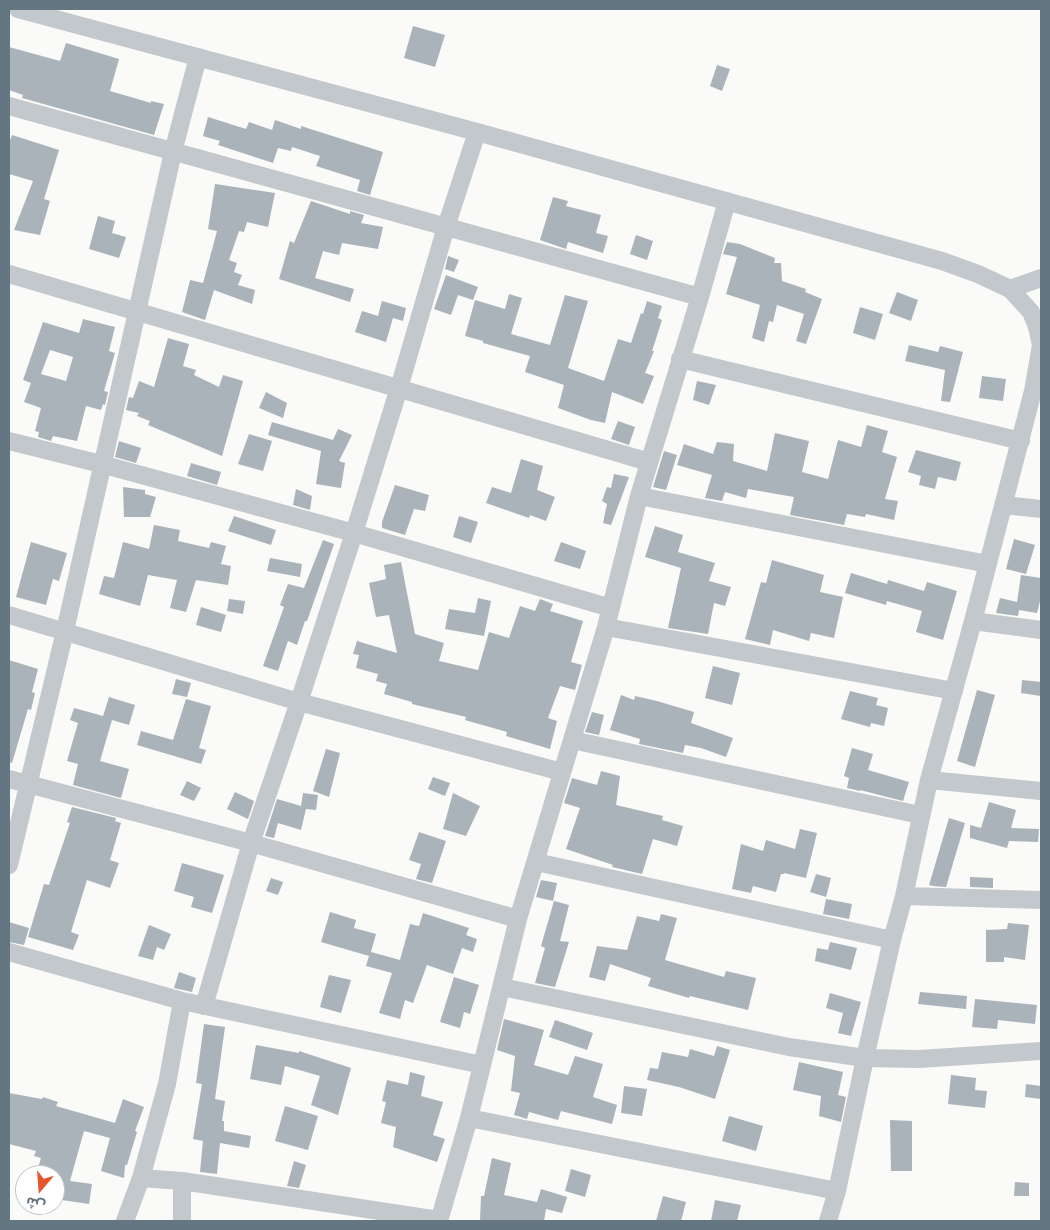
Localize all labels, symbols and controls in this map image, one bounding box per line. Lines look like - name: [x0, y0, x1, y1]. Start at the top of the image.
- north arrow: [15, 1165, 65, 1215]
- text: ش: [24, 1193, 47, 1215]

